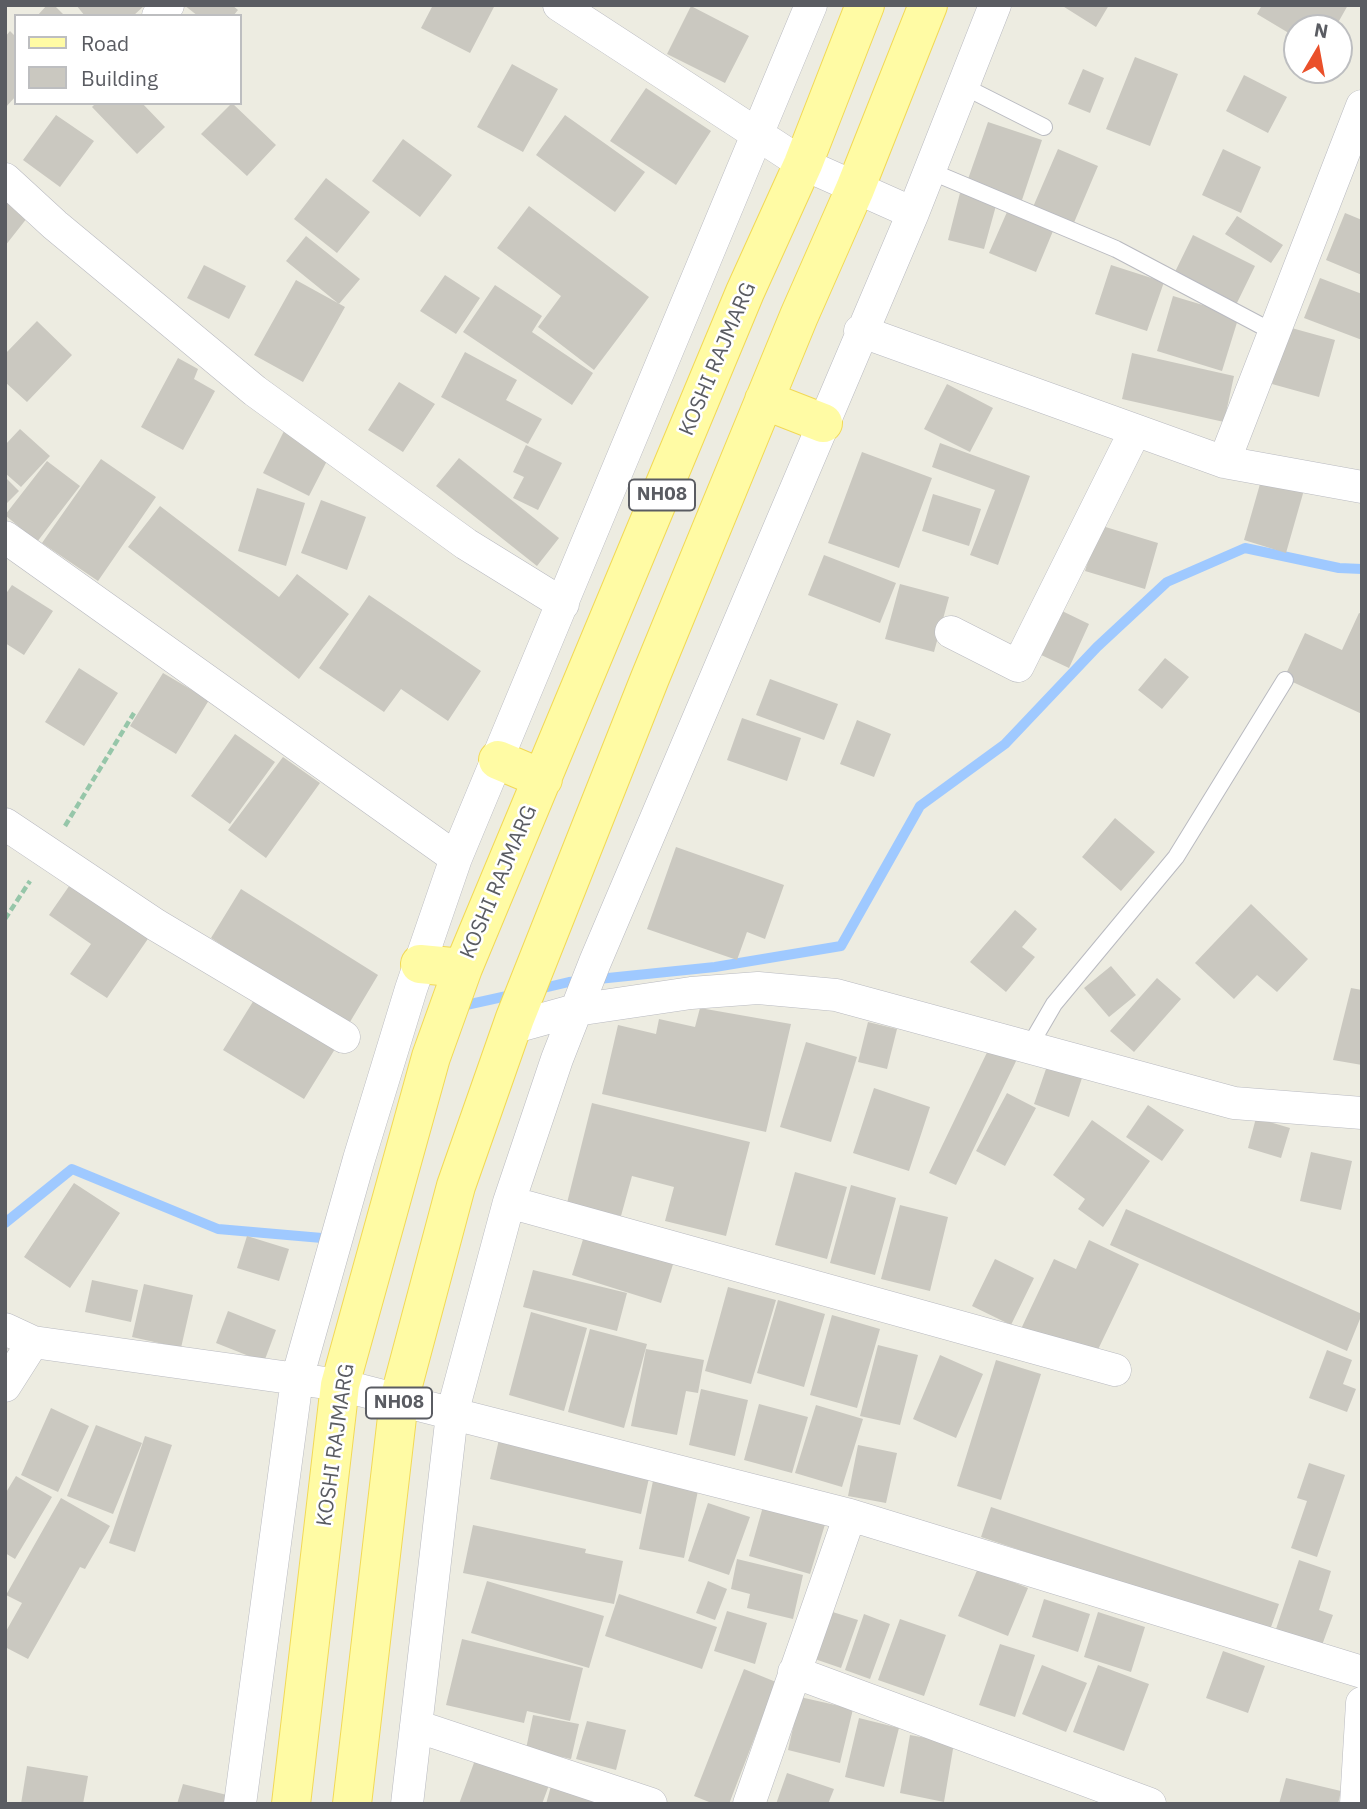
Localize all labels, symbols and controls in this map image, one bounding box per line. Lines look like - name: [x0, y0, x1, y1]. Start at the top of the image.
- legend: [14, 14, 242, 105]
- north arrow: [1283, 14, 1353, 84]
- text: N: [1312, 17, 1330, 43]
- text: Road: [81, 29, 129, 57]
- text: Building: [81, 64, 158, 92]
- street label: KOSHI RAJMARG: [674, 279, 762, 439]
- road number: NH08: [629, 480, 695, 510]
- street label: KOSHI RAJMARG: [455, 802, 543, 962]
- street label: KOSHI RAJMARG: [312, 1362, 360, 1528]
- road number: NH08: [366, 1387, 432, 1418]

